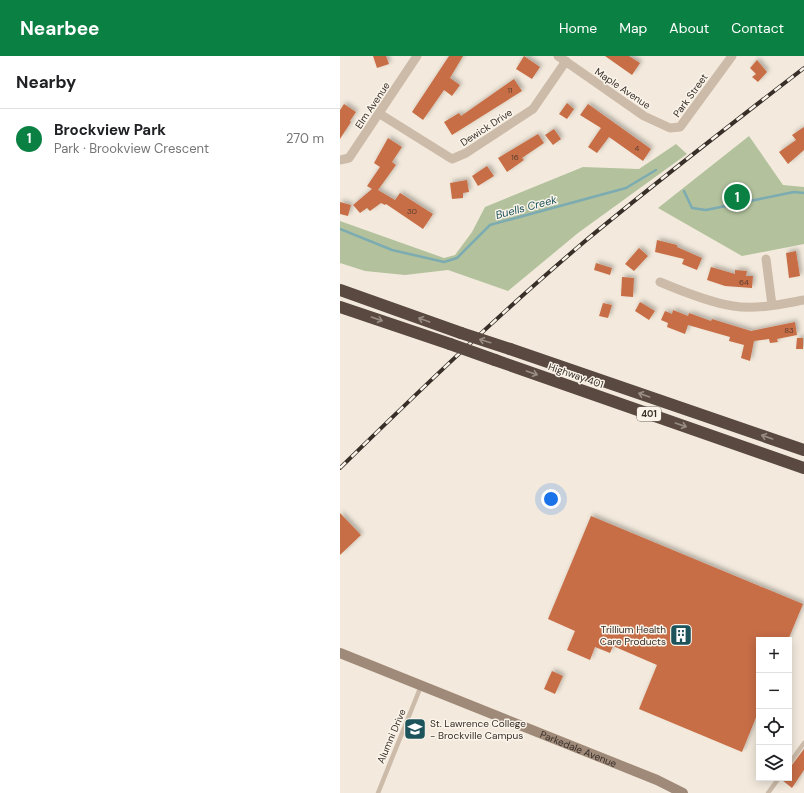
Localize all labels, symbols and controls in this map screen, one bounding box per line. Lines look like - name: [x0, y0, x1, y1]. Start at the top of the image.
- text: Nearbee: [20, 16, 100, 41]
- text: Home: [559, 19, 597, 37]
- text: Map: [619, 19, 647, 37]
- text: About: [669, 19, 709, 37]
- text: Contact: [731, 19, 784, 37]
- street label: Maple Avenue: [592, 65, 653, 112]
- text: Nearby: [16, 71, 76, 93]
- street label: Park Street: [670, 71, 711, 120]
- street label: Elm Avenue: [352, 79, 393, 131]
- house number: 11: [508, 85, 513, 95]
- street label: Dewick Drive: [458, 106, 515, 149]
- text: Brockview Park: [54, 120, 166, 140]
- text: 1: [27, 130, 31, 147]
- text: 270 m: [286, 130, 324, 147]
- text: Park · Brookview Crescent: [54, 140, 209, 157]
- house number: 4: [635, 143, 640, 153]
- house number: 16: [511, 152, 519, 162]
- pin: 1: [724, 182, 750, 212]
- water label: Buells Creek: [494, 192, 559, 222]
- house number: 30: [407, 206, 418, 216]
- house number: 64: [739, 277, 749, 287]
- one-way arrow: [418, 315, 430, 323]
- one-way arrow: [371, 316, 383, 324]
- house number: 83: [784, 325, 794, 335]
- one-way arrow: [479, 337, 492, 344]
- street label: Highway 401: [547, 360, 605, 391]
- one-way arrow: [525, 369, 537, 377]
- one-way arrow: [639, 390, 651, 398]
- road number: 401: [637, 407, 661, 421]
- one-way arrow: [674, 421, 686, 429]
- one-way arrow: [761, 433, 774, 440]
- your location: [541, 489, 561, 509]
- building icon: Trillium Health Care Products: [668, 622, 694, 648]
- place label: Trillium Health Care Products: [600, 623, 666, 648]
- map controls: [756, 637, 792, 781]
- button: +: [756, 637, 792, 673]
- button: −: [756, 673, 792, 709]
- street label: Alumni Drive: [374, 707, 409, 765]
- button: locate: [756, 709, 792, 745]
- school or university icon: St. Lawrence College - Brockville Campus: [402, 716, 428, 742]
- place label: St. Lawrence College - Brockville Campus: [430, 717, 526, 742]
- street label: Parkedale Avenue: [538, 728, 619, 770]
- button: layers: [756, 745, 792, 781]

